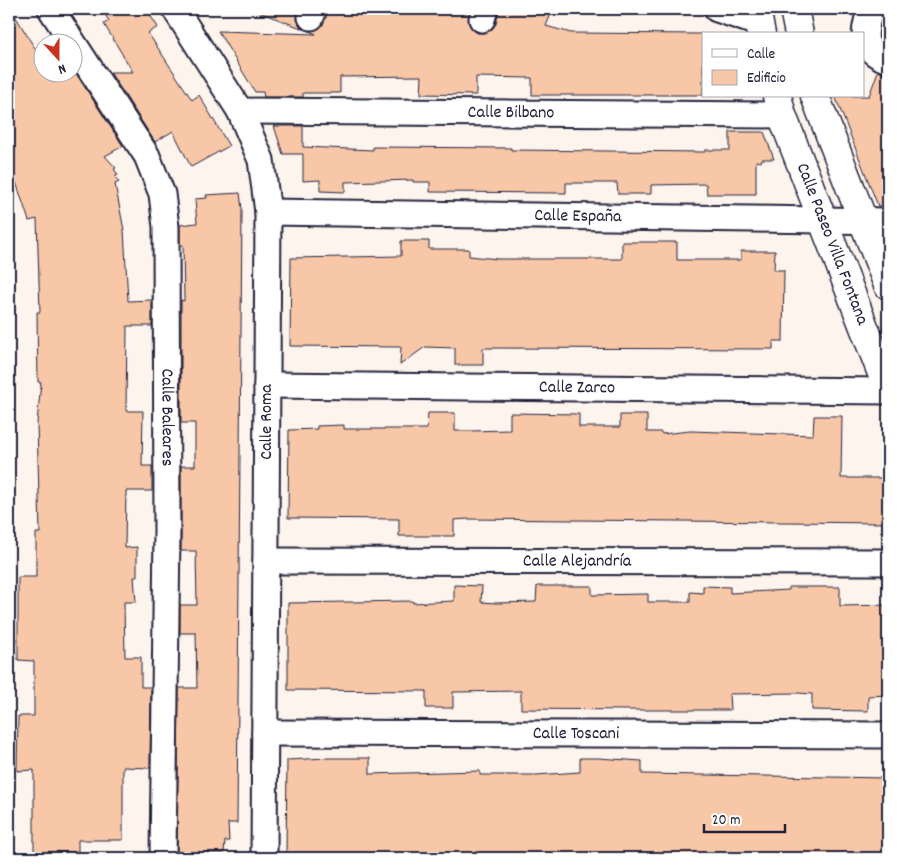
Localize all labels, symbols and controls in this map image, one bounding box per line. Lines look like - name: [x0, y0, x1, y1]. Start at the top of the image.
- north arrow: [32, 32, 82, 82]
- legend: [702, 32, 864, 98]
- text: Calle: [747, 44, 776, 66]
- text: N: [55, 58, 69, 79]
- text: Edificio: [747, 68, 786, 90]
- street label: Calle Bilbano: [468, 100, 554, 126]
- street label: Calle Paseo Villa Fontana: [789, 159, 875, 329]
- street label: Calle España: [534, 203, 622, 230]
- street label: Calle Baleares: [154, 368, 179, 466]
- street label: Calle Zarco: [539, 375, 615, 401]
- street label: Calle Roma: [255, 384, 280, 460]
- street label: Calle Alejandría: [523, 549, 632, 574]
- street label: Calle Toscani: [533, 721, 619, 747]
- scale bar: [704, 802, 786, 834]
- text: 20 m: [712, 810, 740, 832]

